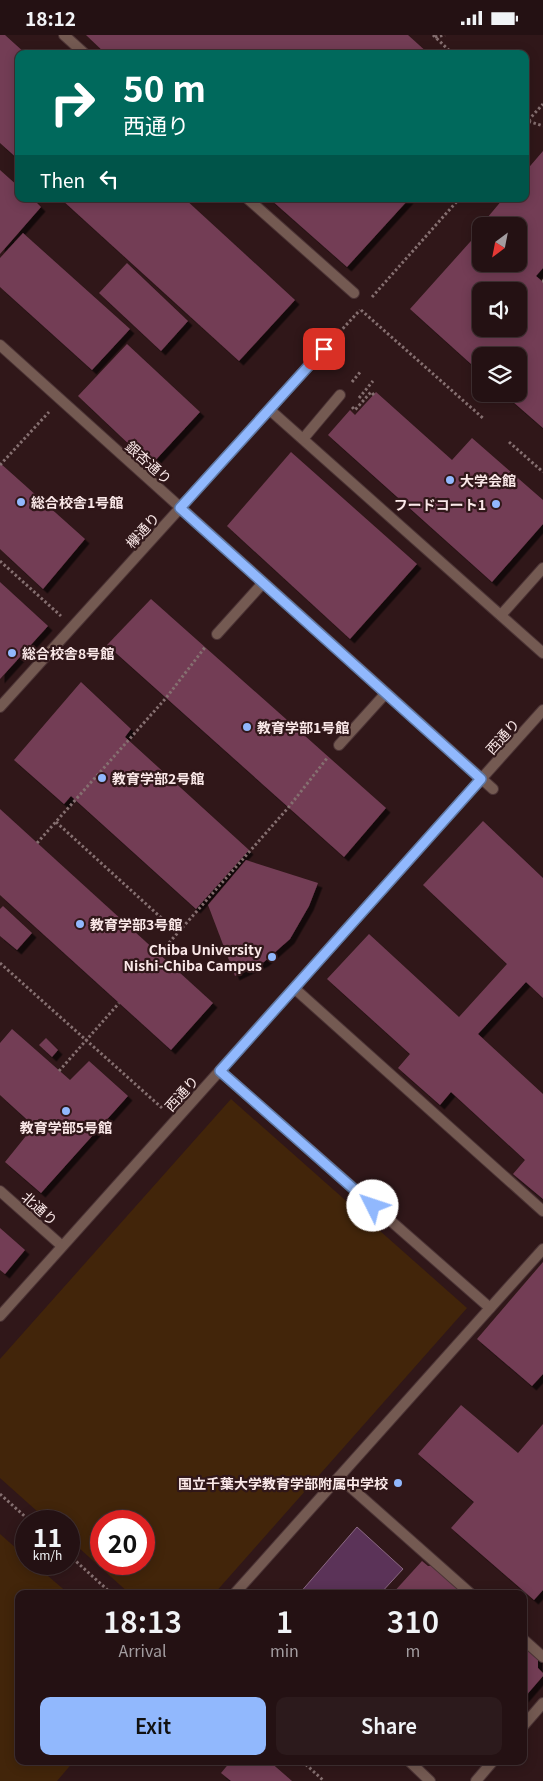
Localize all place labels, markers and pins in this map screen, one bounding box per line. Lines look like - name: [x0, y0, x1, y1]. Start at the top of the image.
- pin: [303, 328, 345, 370]
- place label: 大学会館: [460, 470, 516, 490]
- marker: 大学会館: [444, 474, 456, 486]
- place label: 総合校舎1号館: [31, 492, 123, 512]
- place label: フードコート1: [394, 494, 486, 514]
- marker: 総合校舎1号館: [15, 496, 27, 508]
- marker: フードコート1: [490, 498, 502, 510]
- place label: 総合校舎8号館: [22, 643, 114, 663]
- marker: 総合校舎8号館: [6, 647, 18, 659]
- place label: 教育学部1号館: [257, 717, 349, 737]
- marker: 教育学部1号館: [241, 721, 253, 733]
- place label: 教育学部2号館: [112, 768, 204, 788]
- marker: 教育学部2号館: [96, 772, 108, 784]
- place label: 教育学部3号館: [90, 914, 182, 934]
- marker: 教育学部3号館: [74, 918, 86, 930]
- place label: Chiba University Nishi-Chiba Campus: [124, 939, 262, 975]
- marker: Chiba University Nishi-Chiba Campus: [266, 951, 278, 963]
- marker: 教育学部5号館: [60, 1105, 72, 1117]
- place label: 教育学部5号館: [20, 1117, 112, 1137]
- place label: 国立千葉大学教育学部附属中学校: [178, 1473, 388, 1493]
- marker: 国立千葉大学教育学部附属中学校: [392, 1477, 404, 1489]

